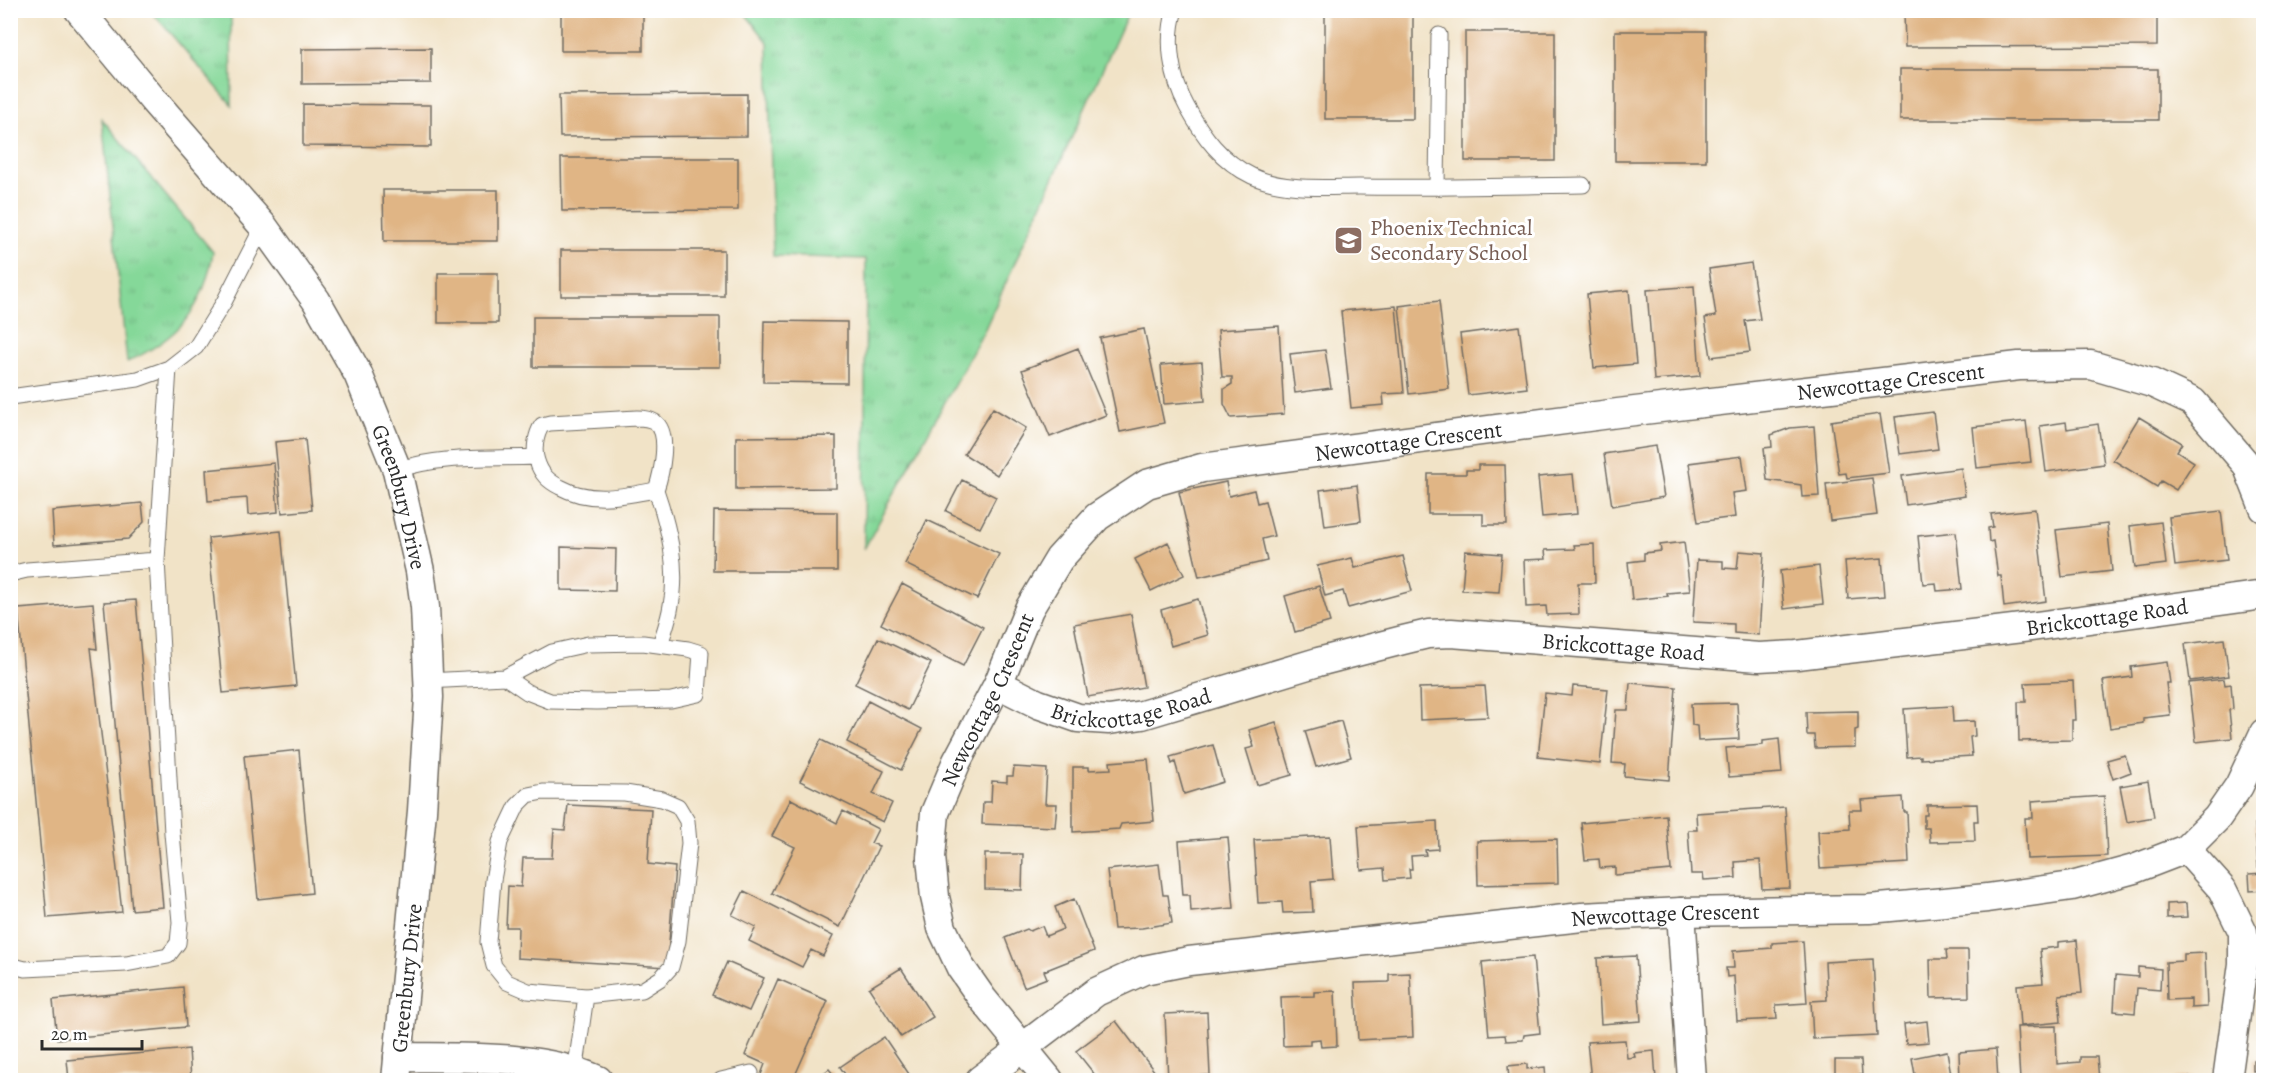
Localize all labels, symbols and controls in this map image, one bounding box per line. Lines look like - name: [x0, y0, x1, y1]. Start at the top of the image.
- place label: Phoenix Technical Secondary School: [1370, 213, 1532, 268]
- school or university icon: Phoenix Technical Secondary School: [1333, 224, 1365, 256]
- street label: Newcottage Crescent: [1795, 356, 1986, 408]
- street label: Newcottage Crescent: [1313, 414, 1504, 469]
- street label: Greenbury Drive: [364, 420, 433, 572]
- street label: Brickcottage Road: [2024, 592, 2190, 643]
- street label: Newcottage Crescent: [934, 609, 1042, 791]
- street label: Brickcottage Road: [1541, 626, 1706, 669]
- street label: Brickcottage Road: [1047, 681, 1215, 736]
- street label: Newcottage Crescent: [1569, 897, 1760, 934]
- street label: Greenbury Drive: [384, 902, 430, 1054]
- scale bar: [42, 1013, 142, 1051]
- text: 20 m: [51, 1022, 88, 1046]

